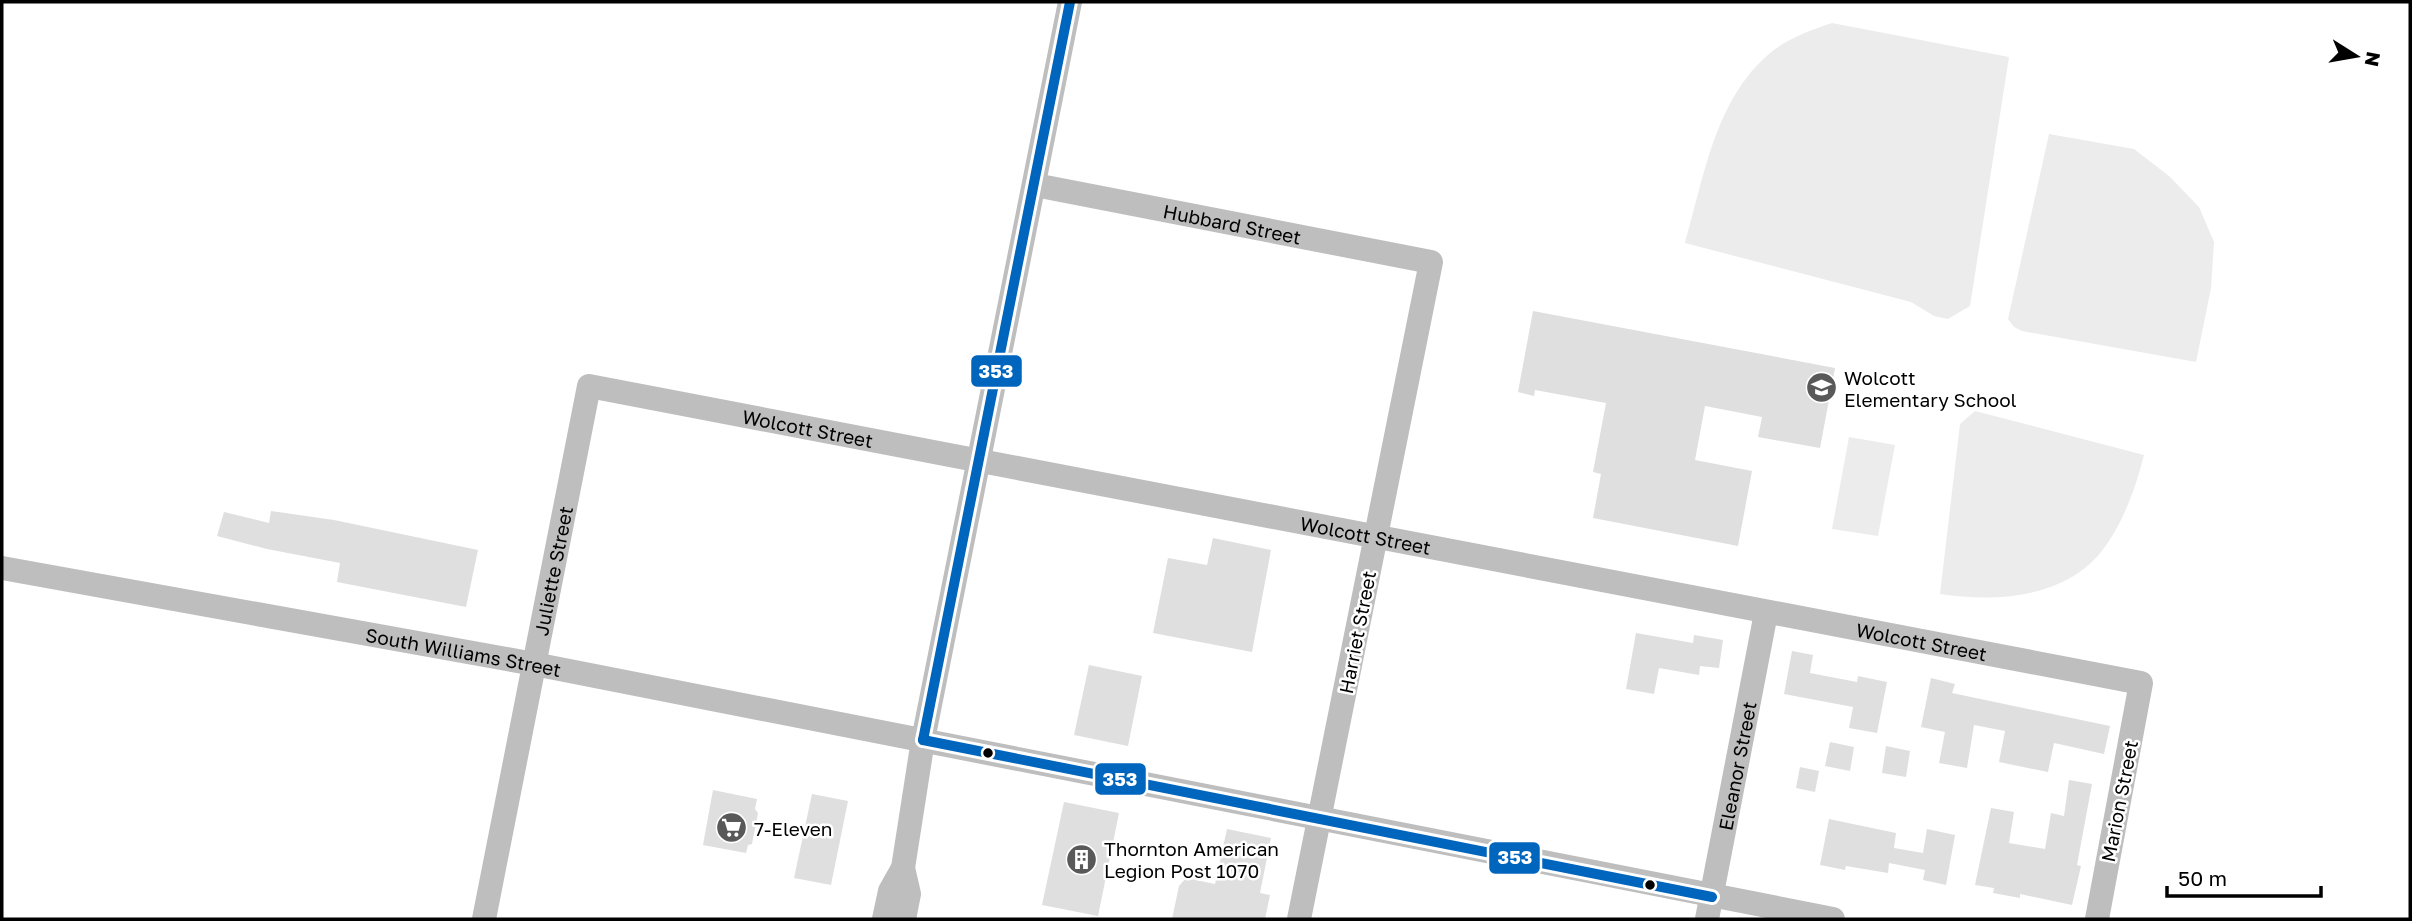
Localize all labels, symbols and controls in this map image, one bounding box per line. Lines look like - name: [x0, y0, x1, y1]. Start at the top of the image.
- north arrow: [2321, 21, 2391, 91]
- text: N: [2361, 50, 2386, 69]
- street label: Hubbard Street: [1161, 199, 1303, 248]
- line badge: 353: [970, 354, 1023, 388]
- text: 353: [979, 359, 1013, 382]
- place label: Wolcott Elementary School: [1844, 366, 2017, 411]
- school or university icon: Wolcott Elementary School: [1804, 371, 1838, 405]
- street label: Wolcott Street: [740, 404, 875, 452]
- street label: Juliette Street: [529, 504, 577, 637]
- street label: Wolcott Street: [1298, 511, 1433, 558]
- street label: Harriet Street: [1334, 569, 1380, 695]
- street label: Wolcott Street: [1854, 617, 1989, 665]
- street label: South Williams Street: [364, 622, 563, 681]
- street label: Eleanor Street: [1713, 699, 1760, 832]
- street label: Marion Street: [2096, 738, 2142, 864]
- unlabelled marker: [981, 746, 995, 760]
- line badge: 353: [1094, 762, 1147, 796]
- text: 353: [1103, 767, 1137, 790]
- supermarket icon: 7-Eleven: [714, 811, 748, 845]
- place label: 7-Eleven: [754, 817, 832, 840]
- place label: Thornton American Legion Post 1070: [1104, 837, 1279, 882]
- line badge: 353: [1488, 841, 1541, 875]
- building icon: Thornton American Legion Post 1070: [1064, 842, 1098, 876]
- text: 353: [1498, 845, 1532, 868]
- scale bar: [2167, 855, 2321, 899]
- text: 50 m: [2178, 865, 2227, 891]
- unlabelled marker: [1643, 878, 1657, 892]

